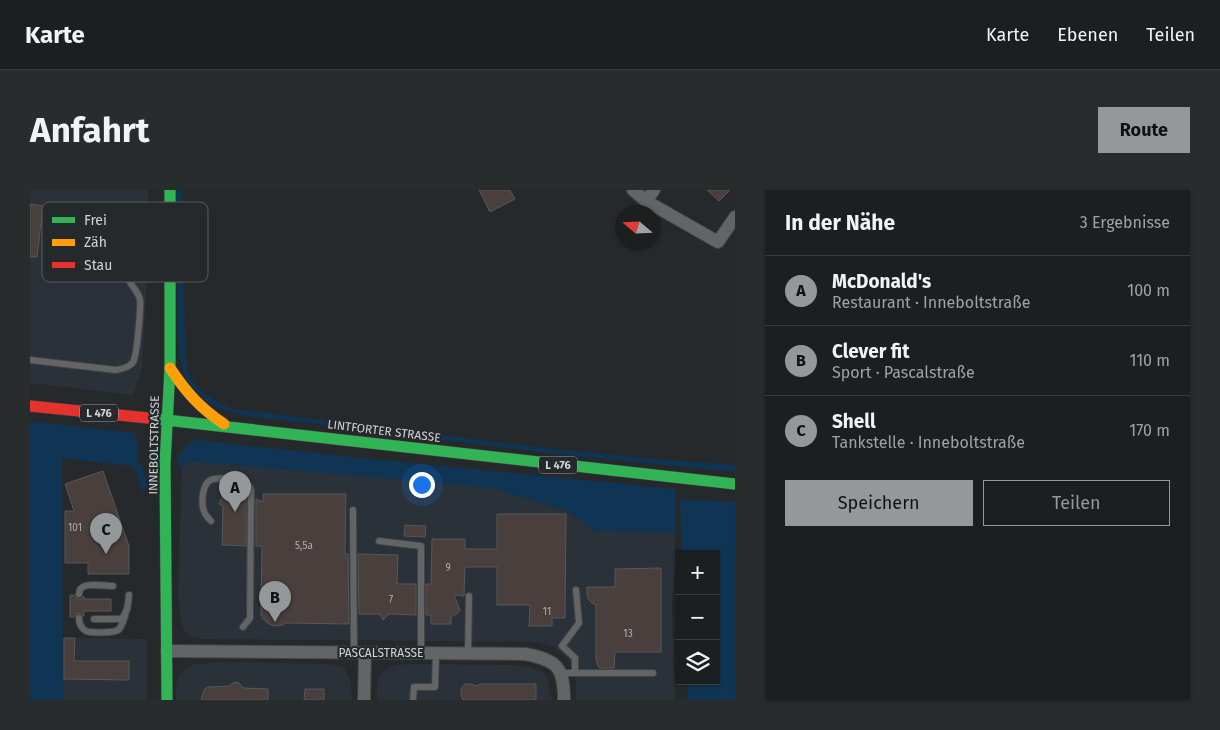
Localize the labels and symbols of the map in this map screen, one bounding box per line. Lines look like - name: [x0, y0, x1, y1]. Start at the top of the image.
- legend: [42, 202, 208, 282]
- north arrow: [615, 205, 660, 250]
- text: Frei: [84, 212, 107, 229]
- text: Zäh: [84, 234, 107, 251]
- text: Stau: [84, 257, 112, 274]
- street label: INNEBOLTSTRASSE: [146, 395, 162, 495]
- road number: L 476: [80, 404, 118, 422]
- street label: LINTFORTER STRASSE: [327, 417, 441, 445]
- road number: L 476: [539, 456, 577, 474]
- pin: A: [219, 471, 251, 512]
- your location: [409, 472, 435, 498]
- pin: C: [90, 513, 122, 554]
- house number: 101: [68, 522, 82, 534]
- house number: 5,5a: [295, 540, 313, 552]
- house number: 9: [445, 562, 451, 574]
- pin: B: [259, 581, 291, 622]
- house number: 7: [389, 594, 394, 606]
- house number: 11: [543, 606, 551, 618]
- house number: 13: [623, 628, 633, 640]
- street label: PASCALSTRASSE: [338, 646, 424, 660]

